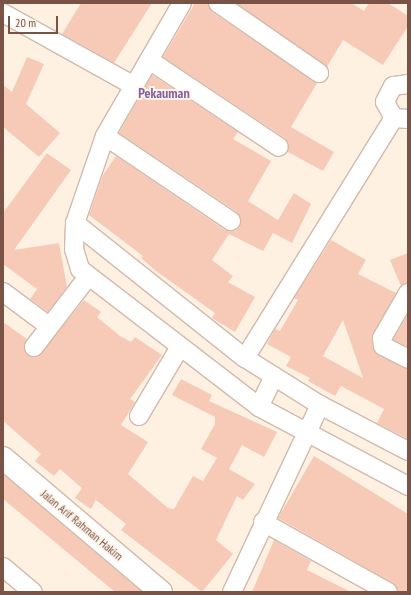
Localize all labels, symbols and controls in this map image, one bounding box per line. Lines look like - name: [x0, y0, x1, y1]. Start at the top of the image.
- scale bar: [10, 8, 60, 34]
- text: 20 m: [15, 15, 36, 30]
- district label: Pekauman: [138, 85, 190, 101]
- street label: Jalan Arif Rahman Hakim: [38, 486, 126, 564]

